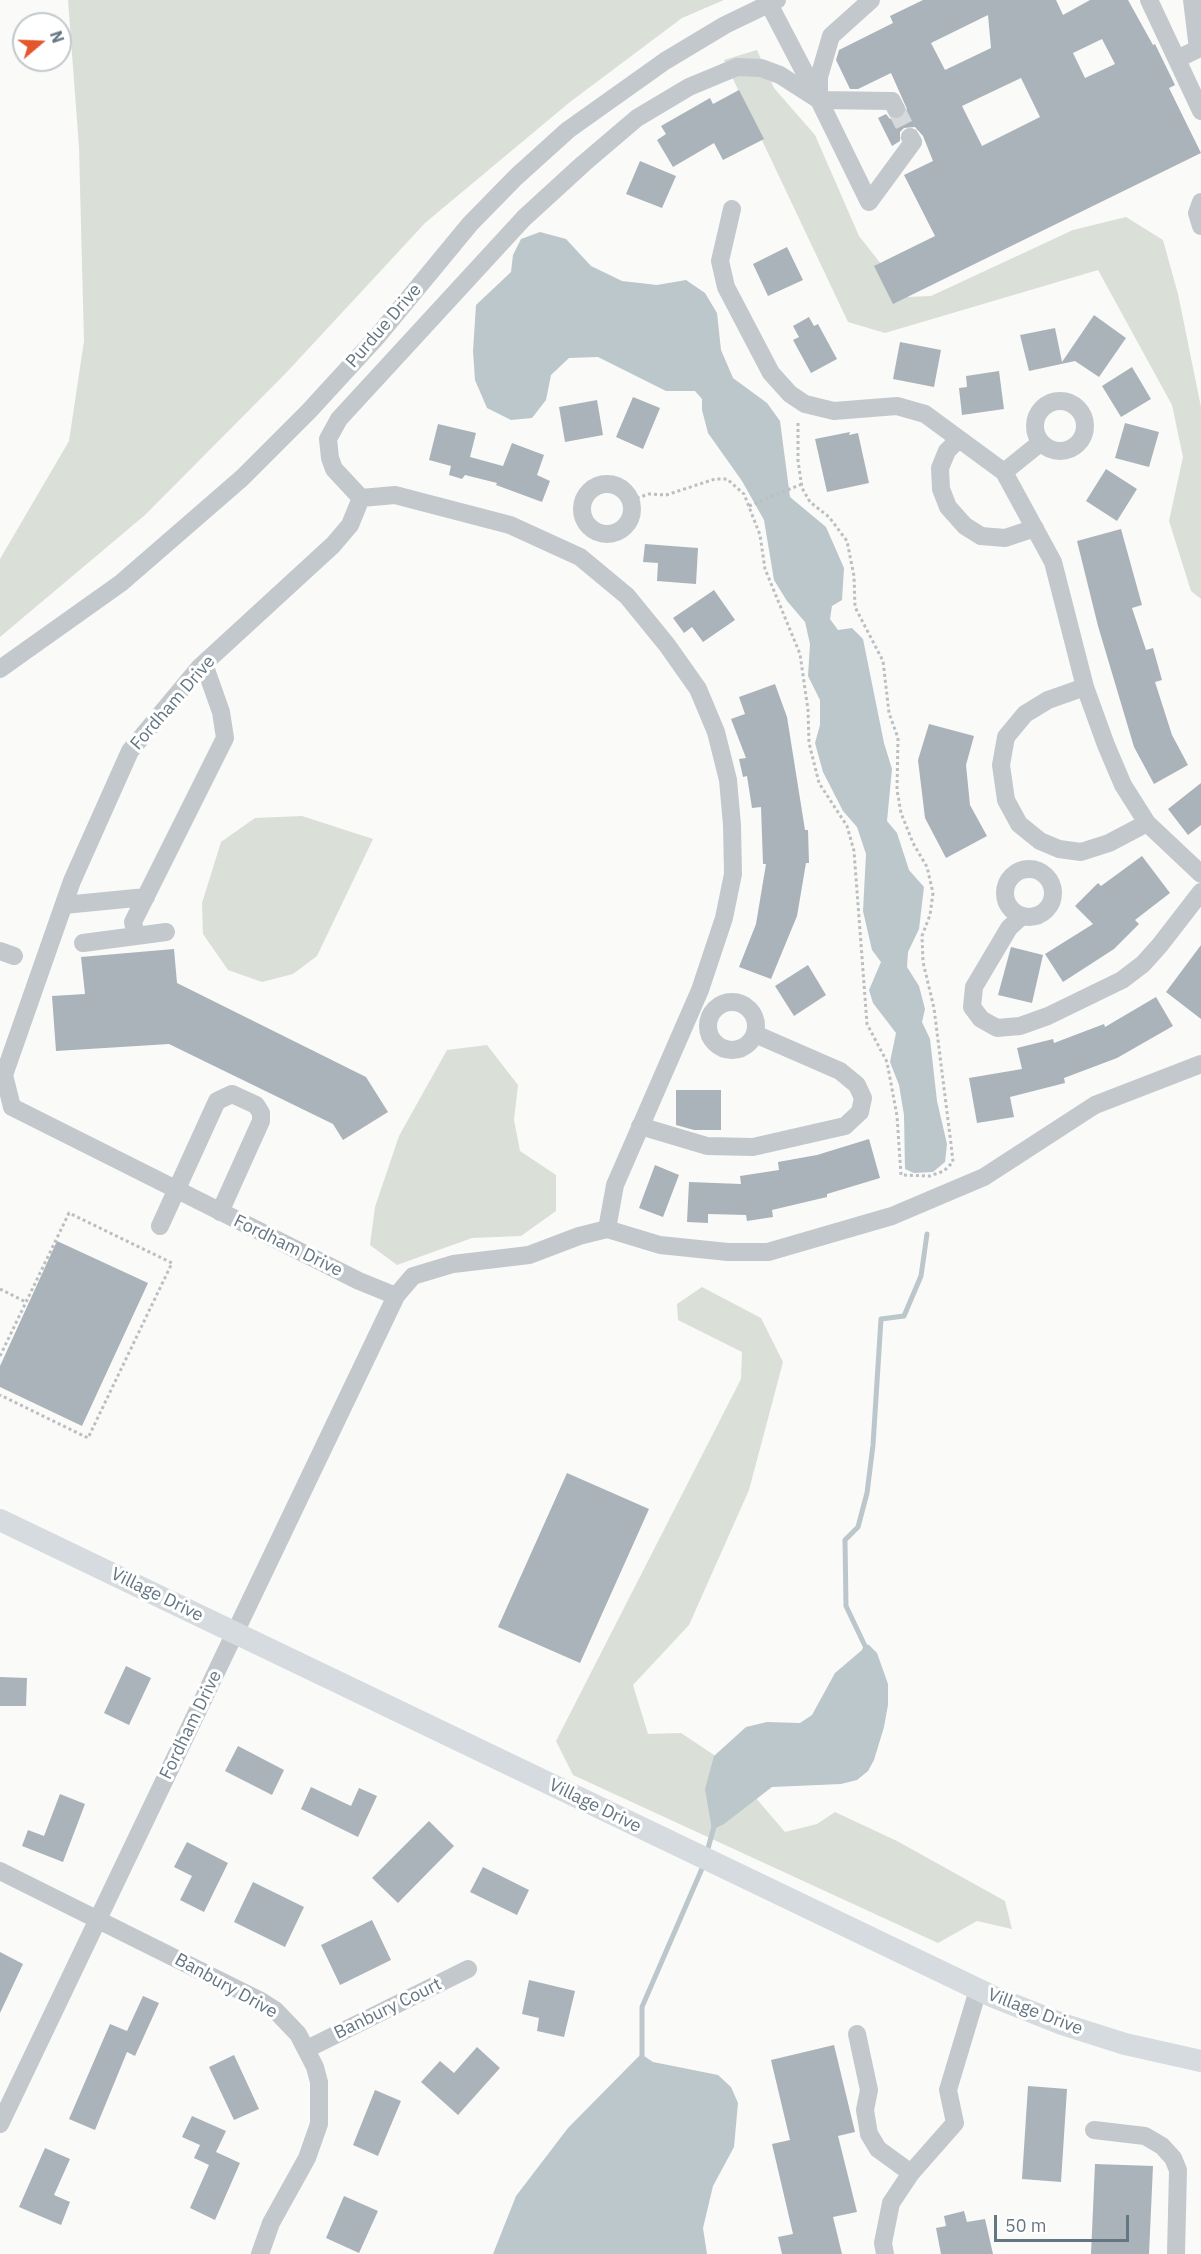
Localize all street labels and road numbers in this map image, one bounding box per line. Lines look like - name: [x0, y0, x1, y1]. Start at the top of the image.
- street label: Purdue Drive: [342, 280, 426, 372]
- street label: Fordham Drive: [126, 651, 220, 755]
- street label: Fordham Drive: [230, 1210, 346, 1282]
- street label: Village Drive: [107, 1563, 207, 1627]
- street label: Fordham Drive: [155, 1667, 227, 1783]
- street label: Village Drive: [545, 1774, 645, 1838]
- street label: Banbury Drive: [171, 1949, 281, 2023]
- street label: Banbury Court: [331, 1974, 445, 2044]
- street label: Village Drive: [984, 1984, 1086, 2040]

